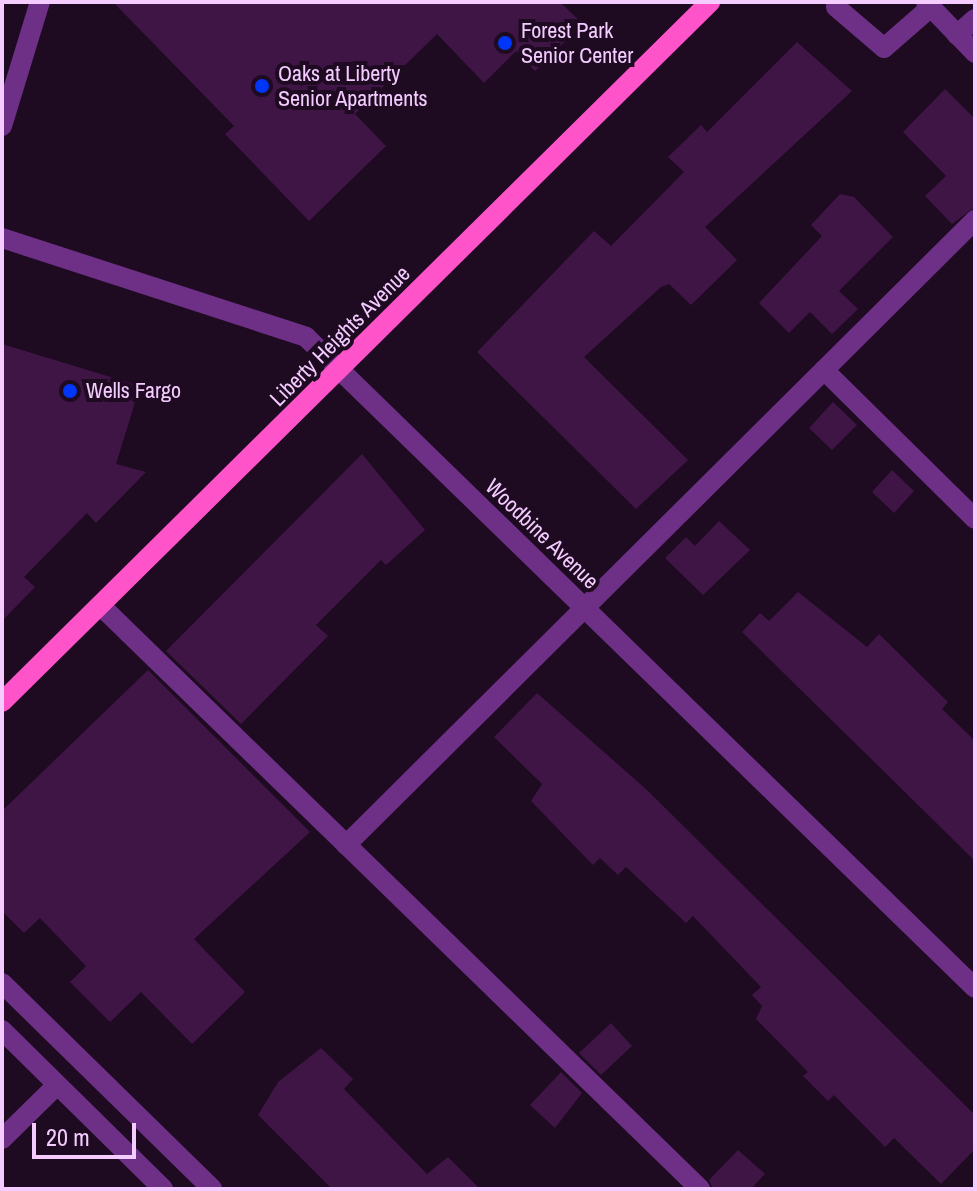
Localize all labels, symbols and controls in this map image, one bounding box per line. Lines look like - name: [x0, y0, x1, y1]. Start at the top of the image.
- place label: Forest Park Senior Center: [521, 17, 633, 68]
- marker: Forest Park Senior Center: [496, 34, 514, 52]
- place label: Oaks at Liberty Senior Apartments: [278, 60, 428, 112]
- marker: Oaks at Liberty Senior Apartments: [253, 77, 271, 95]
- street label: Liberty Heights Avenue: [264, 260, 416, 412]
- place label: Wells Fargo: [86, 378, 181, 404]
- marker: Wells Fargo: [61, 382, 79, 400]
- street label: Woodbine Avenue: [480, 473, 604, 595]
- scale bar: [36, 1107, 140, 1157]
- text: 20 m: [46, 1121, 90, 1153]

